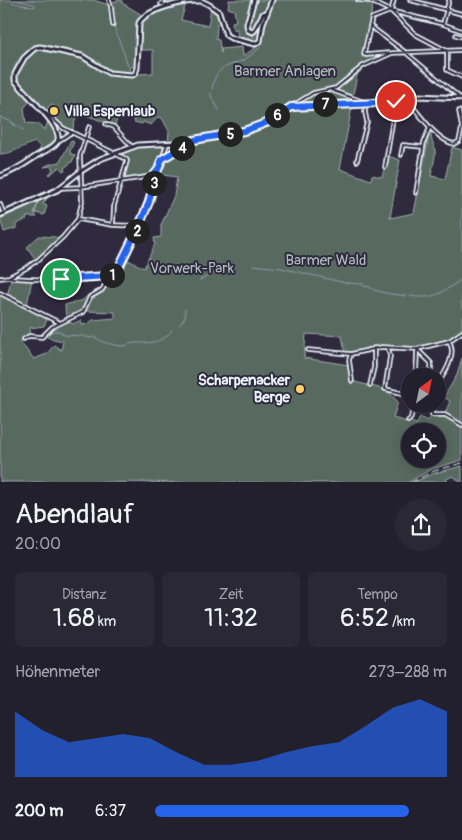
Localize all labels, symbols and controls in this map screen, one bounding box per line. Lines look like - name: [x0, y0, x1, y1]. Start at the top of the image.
- park label: Barmer Anlagen: [234, 62, 336, 81]
- pin: [375, 80, 417, 122]
- icon: check: [382, 87, 410, 115]
- pin: 7: [312, 92, 338, 116]
- text: 7: [322, 96, 329, 113]
- place label: Villa Espenlaub: [64, 102, 155, 121]
- pin: 6: [264, 102, 290, 128]
- marker: Villa Espenlaub: [48, 105, 60, 117]
- text: 6: [273, 107, 282, 124]
- pin: 5: [218, 122, 242, 146]
- text: 5: [227, 126, 234, 143]
- pin: 4: [170, 136, 194, 160]
- text: 4: [178, 140, 187, 157]
- pin: 3: [142, 170, 166, 196]
- text: 3: [151, 175, 158, 192]
- pin: 2: [124, 218, 150, 244]
- text: 2: [134, 223, 141, 240]
- park label: Barmer Wald: [286, 251, 366, 270]
- pin: [40, 258, 82, 300]
- park label: Vorwerk-Park: [150, 259, 235, 278]
- pin: 1: [100, 262, 124, 288]
- icon: arrive: [47, 265, 75, 293]
- text: 1: [110, 267, 115, 284]
- north arrow: [401, 368, 446, 412]
- map controls: [401, 368, 446, 468]
- place label: Scharpenacker Berge: [198, 371, 291, 407]
- marker: Scharpenacker Berge: [294, 383, 306, 395]
- button: locate: [401, 423, 446, 468]
- text: Abendlauf: [15, 497, 134, 532]
- button: share: [395, 499, 447, 551]
- text: 20:00: [15, 534, 61, 554]
- text: Distanz: [62, 586, 107, 603]
- text: Zeit: [219, 586, 243, 603]
- text: Tempo: [358, 586, 398, 603]
- text: 1.68: [52, 603, 95, 634]
- text: 11:32: [204, 603, 258, 634]
- text: 6:52: [340, 603, 389, 634]
- text: km: [95, 613, 116, 630]
- text: /km: [389, 613, 415, 630]
- text: Höhenmeter: [15, 662, 100, 682]
- text: 273–288 m: [368, 662, 447, 682]
- text: 200 m: [15, 801, 63, 821]
- text: 6:37: [95, 801, 126, 821]

